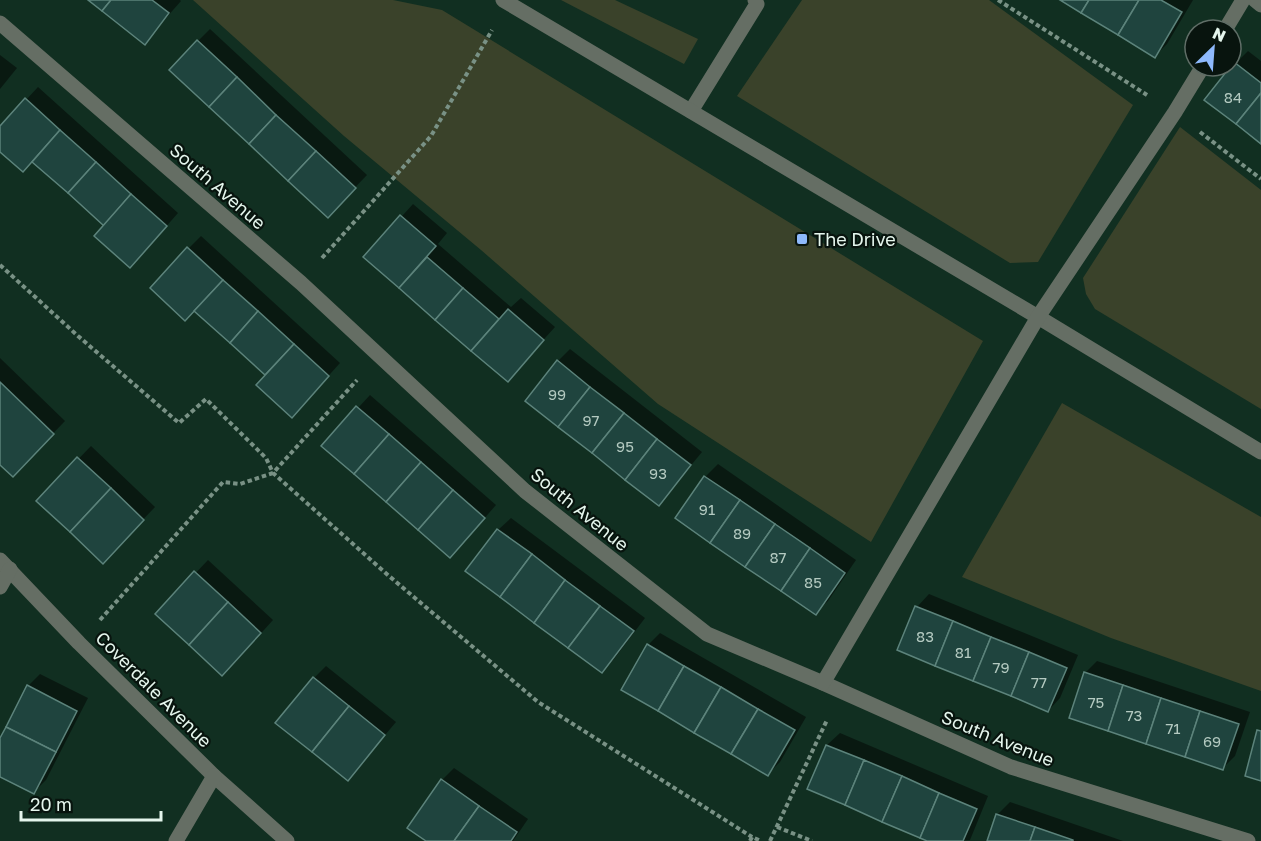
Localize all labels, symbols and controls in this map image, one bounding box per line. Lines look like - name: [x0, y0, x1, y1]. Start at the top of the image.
- north arrow: [1183, 18, 1243, 78]
- text: N: [1210, 23, 1229, 46]
- house number: 84: [1224, 88, 1242, 106]
- street label: South Avenue: [166, 138, 270, 234]
- place label: The Drive: [814, 228, 896, 250]
- marker: The Drive: [795, 232, 809, 246]
- house number: 99: [548, 385, 566, 403]
- house number: 97: [582, 411, 600, 429]
- house number: 95: [616, 437, 634, 455]
- street label: South Avenue: [527, 463, 633, 555]
- house number: 93: [649, 464, 667, 482]
- house number: 91: [699, 500, 715, 518]
- house number: 89: [733, 524, 751, 542]
- house number: 87: [769, 548, 787, 566]
- house number: 85: [804, 573, 822, 591]
- street label: Coverdale Avenue: [91, 626, 217, 752]
- house number: 83: [916, 627, 934, 645]
- house number: 81: [955, 643, 971, 661]
- house number: 79: [992, 658, 1010, 676]
- house number: 77: [1031, 673, 1047, 691]
- house number: 75: [1088, 693, 1104, 711]
- street label: South Avenue: [938, 705, 1058, 771]
- house number: 73: [1126, 706, 1142, 724]
- house number: 71: [1165, 719, 1181, 737]
- house number: 69: [1203, 732, 1221, 750]
- scale bar: [21, 784, 160, 822]
- text: 20 m: [30, 793, 72, 815]

